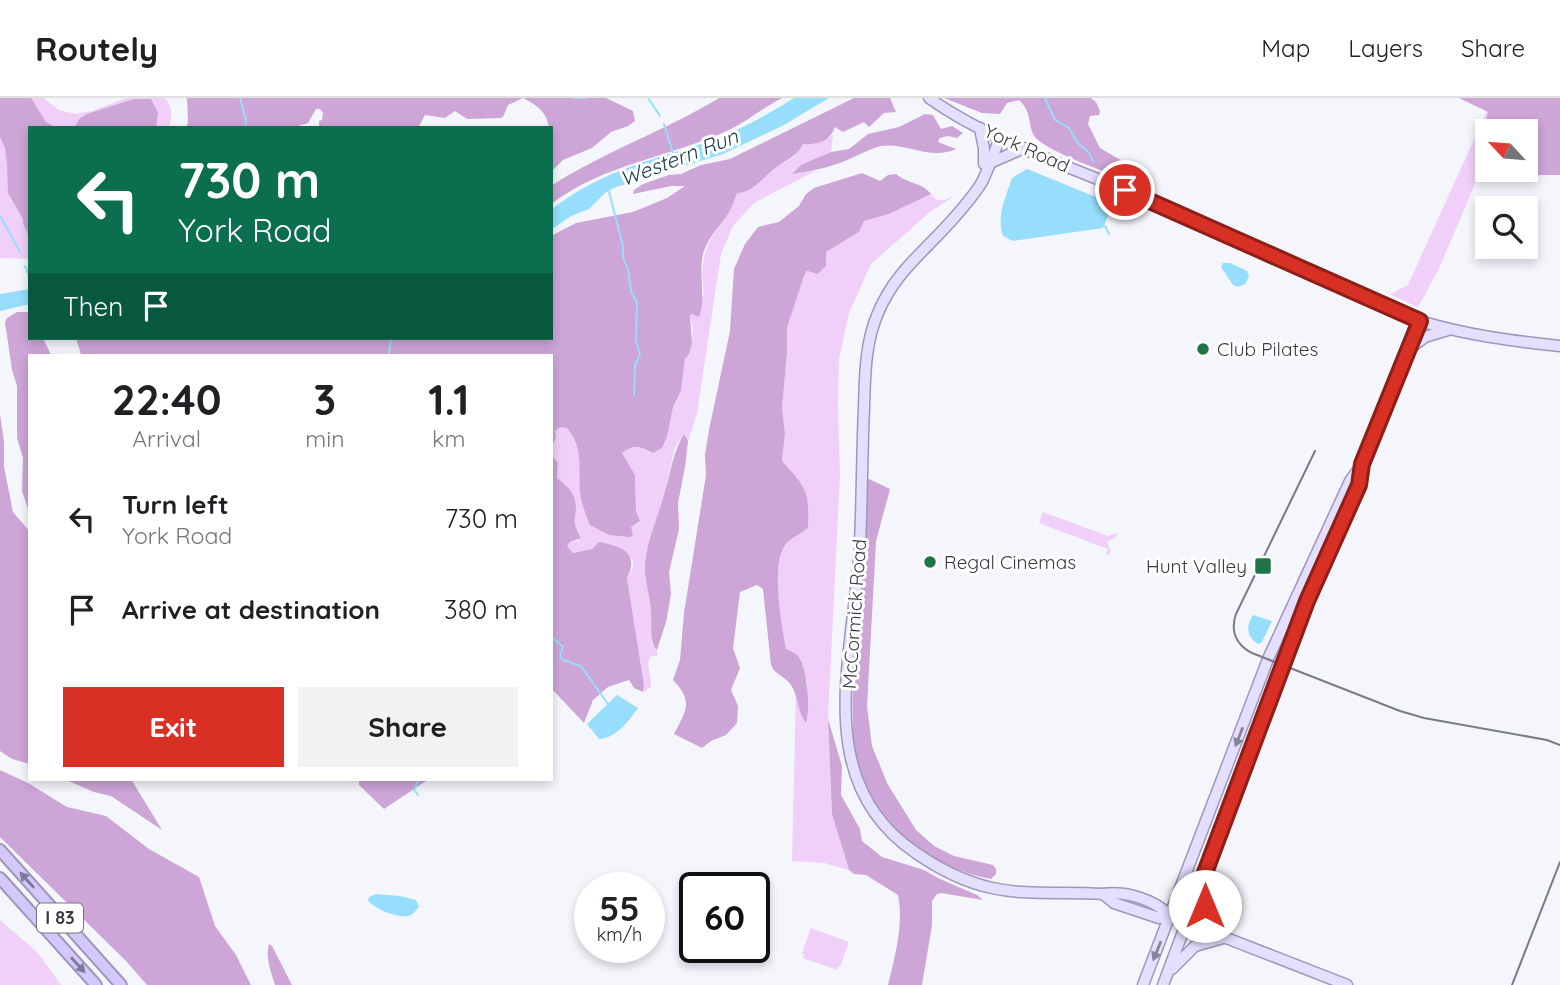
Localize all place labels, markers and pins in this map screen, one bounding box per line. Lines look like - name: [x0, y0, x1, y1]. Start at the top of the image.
- pin: [1095, 160, 1155, 220]
- place label: Club Pilates: [1217, 337, 1319, 361]
- marker: Club Pilates: [1195, 341, 1211, 357]
- place label: Regal Cinemas: [944, 550, 1076, 574]
- marker: Regal Cinemas: [922, 554, 938, 570]
- place label: Hunt Valley: [1146, 554, 1247, 578]
- marker: Hunt Valley: [1253, 556, 1273, 576]

